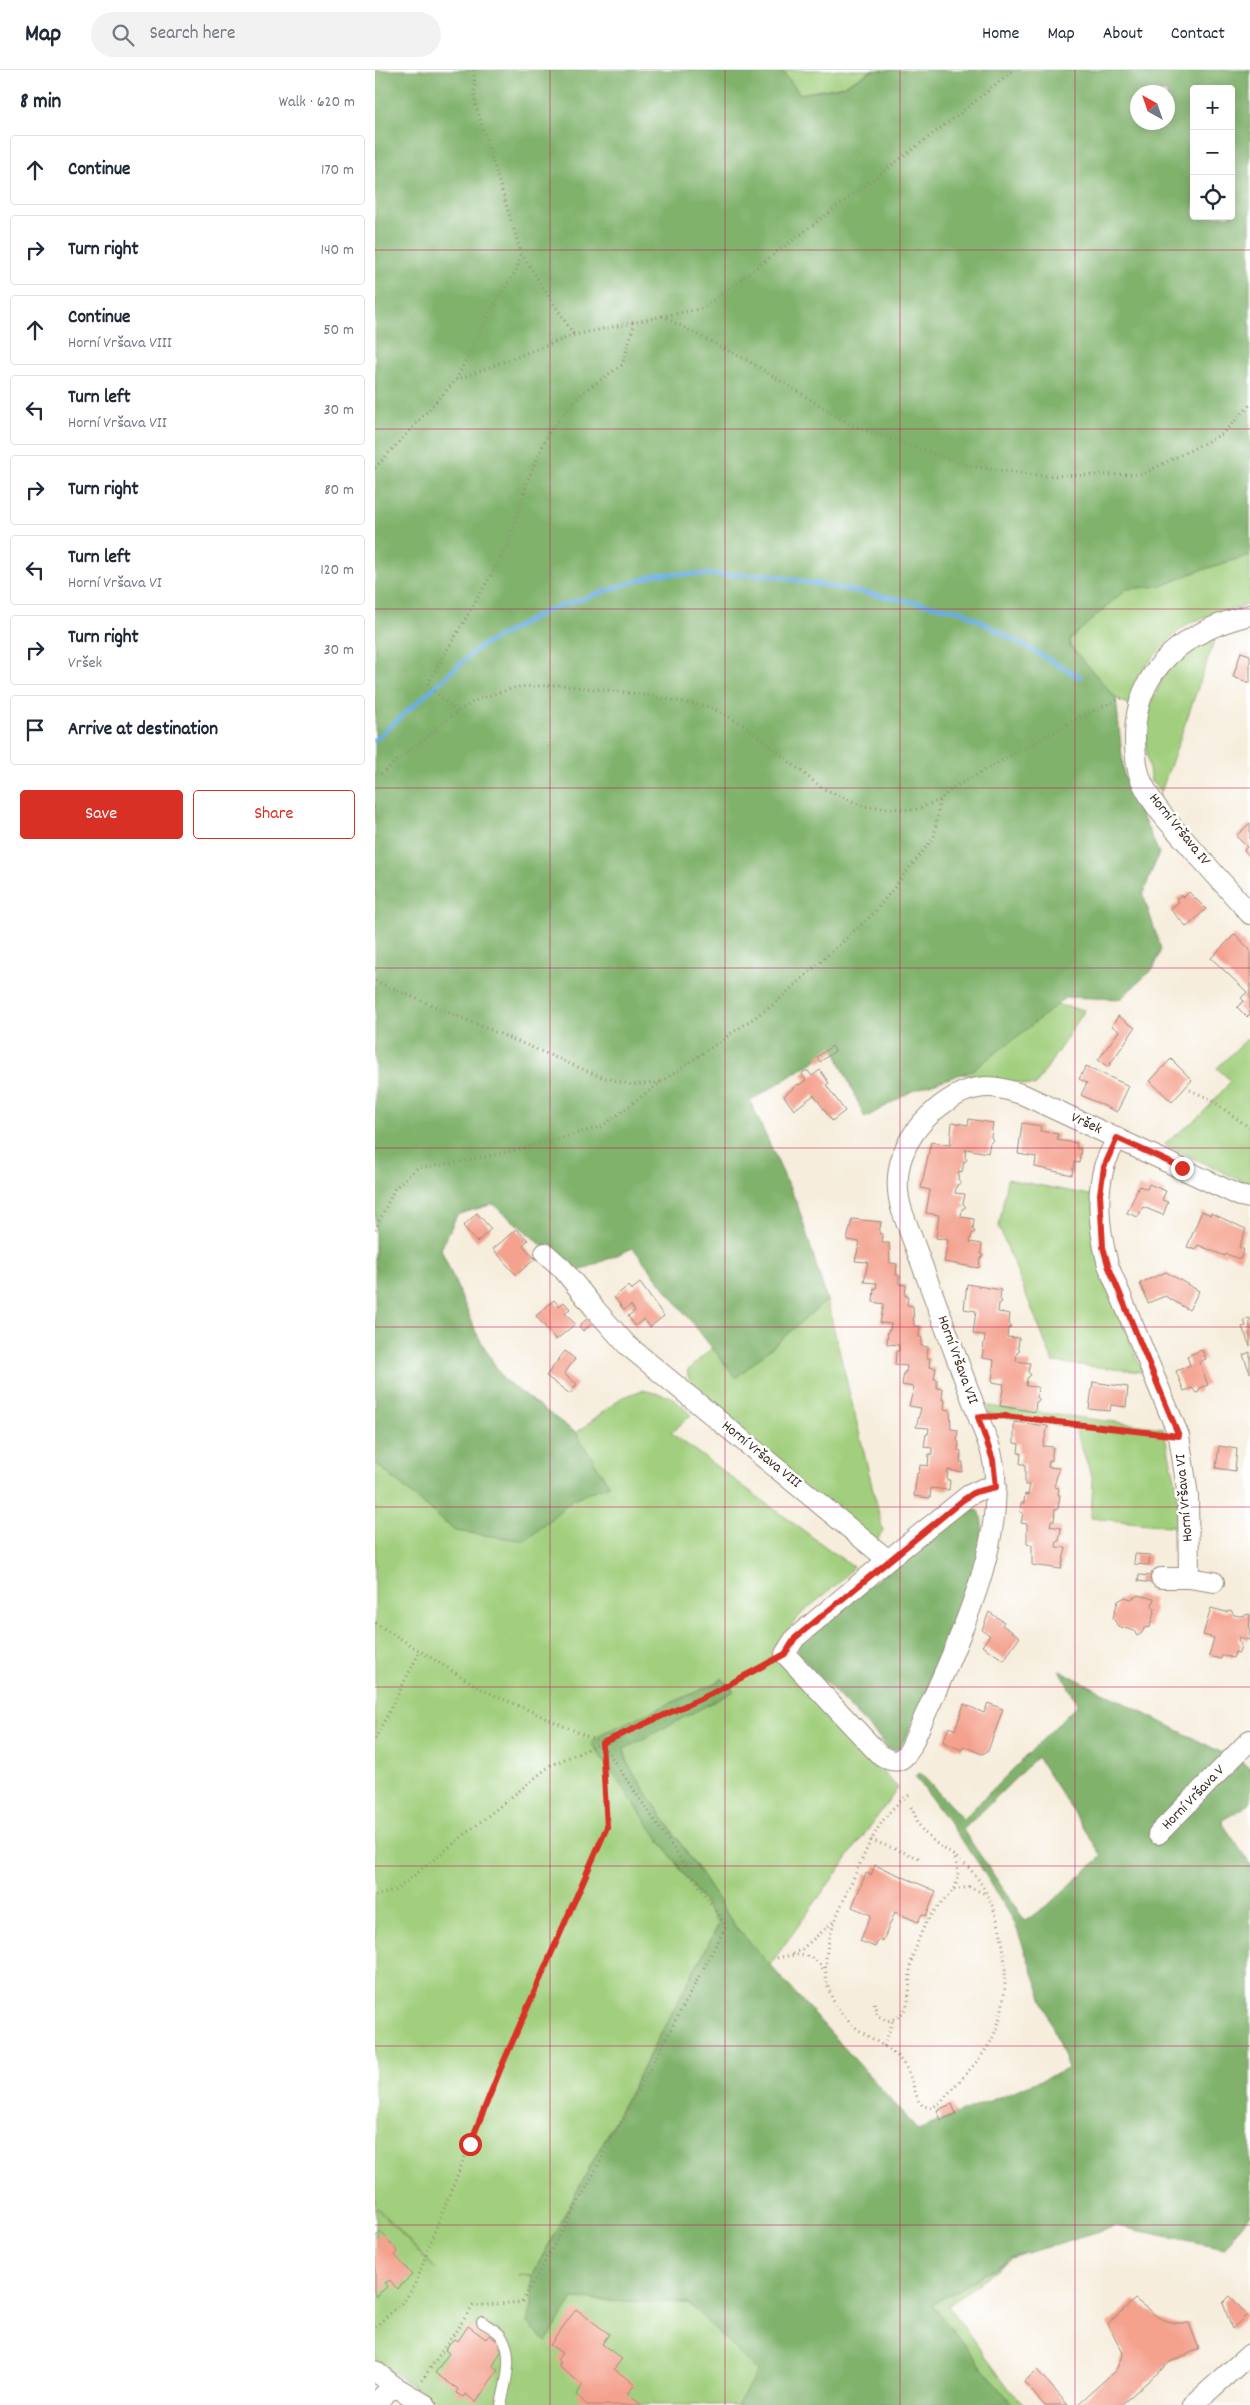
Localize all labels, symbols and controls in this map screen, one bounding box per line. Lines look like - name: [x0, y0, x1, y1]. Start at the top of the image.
- search box: [91, 12, 441, 57]
- text: Map: [25, 18, 61, 52]
- icon: search: [109, 21, 137, 49]
- text: Search here: [149, 21, 235, 48]
- text: Home: [982, 22, 1019, 47]
- text: Map: [1047, 22, 1075, 47]
- text: About: [1103, 22, 1143, 47]
- text: Contact: [1171, 22, 1225, 47]
- north arrow: [1130, 85, 1175, 130]
- map controls: [1190, 85, 1235, 220]
- button: +: [1190, 85, 1235, 130]
- text: 8 min: [20, 88, 61, 118]
- text: Walk · 620 m: [279, 91, 355, 114]
- button: −: [1190, 130, 1235, 175]
- icon: ahead: [21, 156, 49, 184]
- text: Continue: [68, 157, 130, 184]
- text: 170 m: [321, 159, 354, 182]
- button: locate: [1190, 175, 1235, 220]
- icon: right: [21, 236, 49, 264]
- text: Turn right: [68, 237, 139, 264]
- text: 140 m: [320, 239, 354, 262]
- text: Continue: [68, 305, 130, 332]
- icon: ahead: [21, 316, 49, 344]
- text: 50 m: [323, 319, 354, 342]
- text: Horní Vršava VIII: [68, 332, 172, 355]
- text: Turn left: [68, 385, 131, 412]
- icon: left: [21, 396, 49, 424]
- text: 30 m: [324, 399, 354, 422]
- text: Horní Vršava VII: [68, 412, 167, 435]
- icon: right: [21, 476, 49, 504]
- text: Turn right: [68, 477, 139, 504]
- text: 80 m: [324, 479, 354, 502]
- text: Turn left: [68, 545, 131, 572]
- icon: left: [21, 556, 49, 584]
- text: 120 m: [320, 559, 354, 582]
- text: Horní Vršava VI: [68, 572, 162, 595]
- text: Turn right: [68, 625, 139, 652]
- icon: right: [21, 636, 49, 664]
- text: 30 m: [324, 639, 354, 662]
- text: Vršek: [68, 652, 102, 675]
- icon: arrive: [21, 716, 49, 744]
- text: Arrive at destination: [68, 717, 218, 744]
- street label: Horní Vršava IV: [1143, 789, 1216, 872]
- button: Save: [20, 790, 183, 839]
- button: Share: [193, 790, 355, 839]
- street label: Vršek: [1067, 1107, 1105, 1141]
- route end: [1171, 1157, 1194, 1180]
- street label: Horní Vršava VII: [931, 1313, 983, 1408]
- street label: Horní Vršava VIII: [716, 1416, 806, 1494]
- street label: Horní Vršava VI: [1170, 1453, 1200, 1543]
- street label: Horní Vršava V: [1157, 1760, 1231, 1836]
- route start: [459, 2133, 482, 2156]

